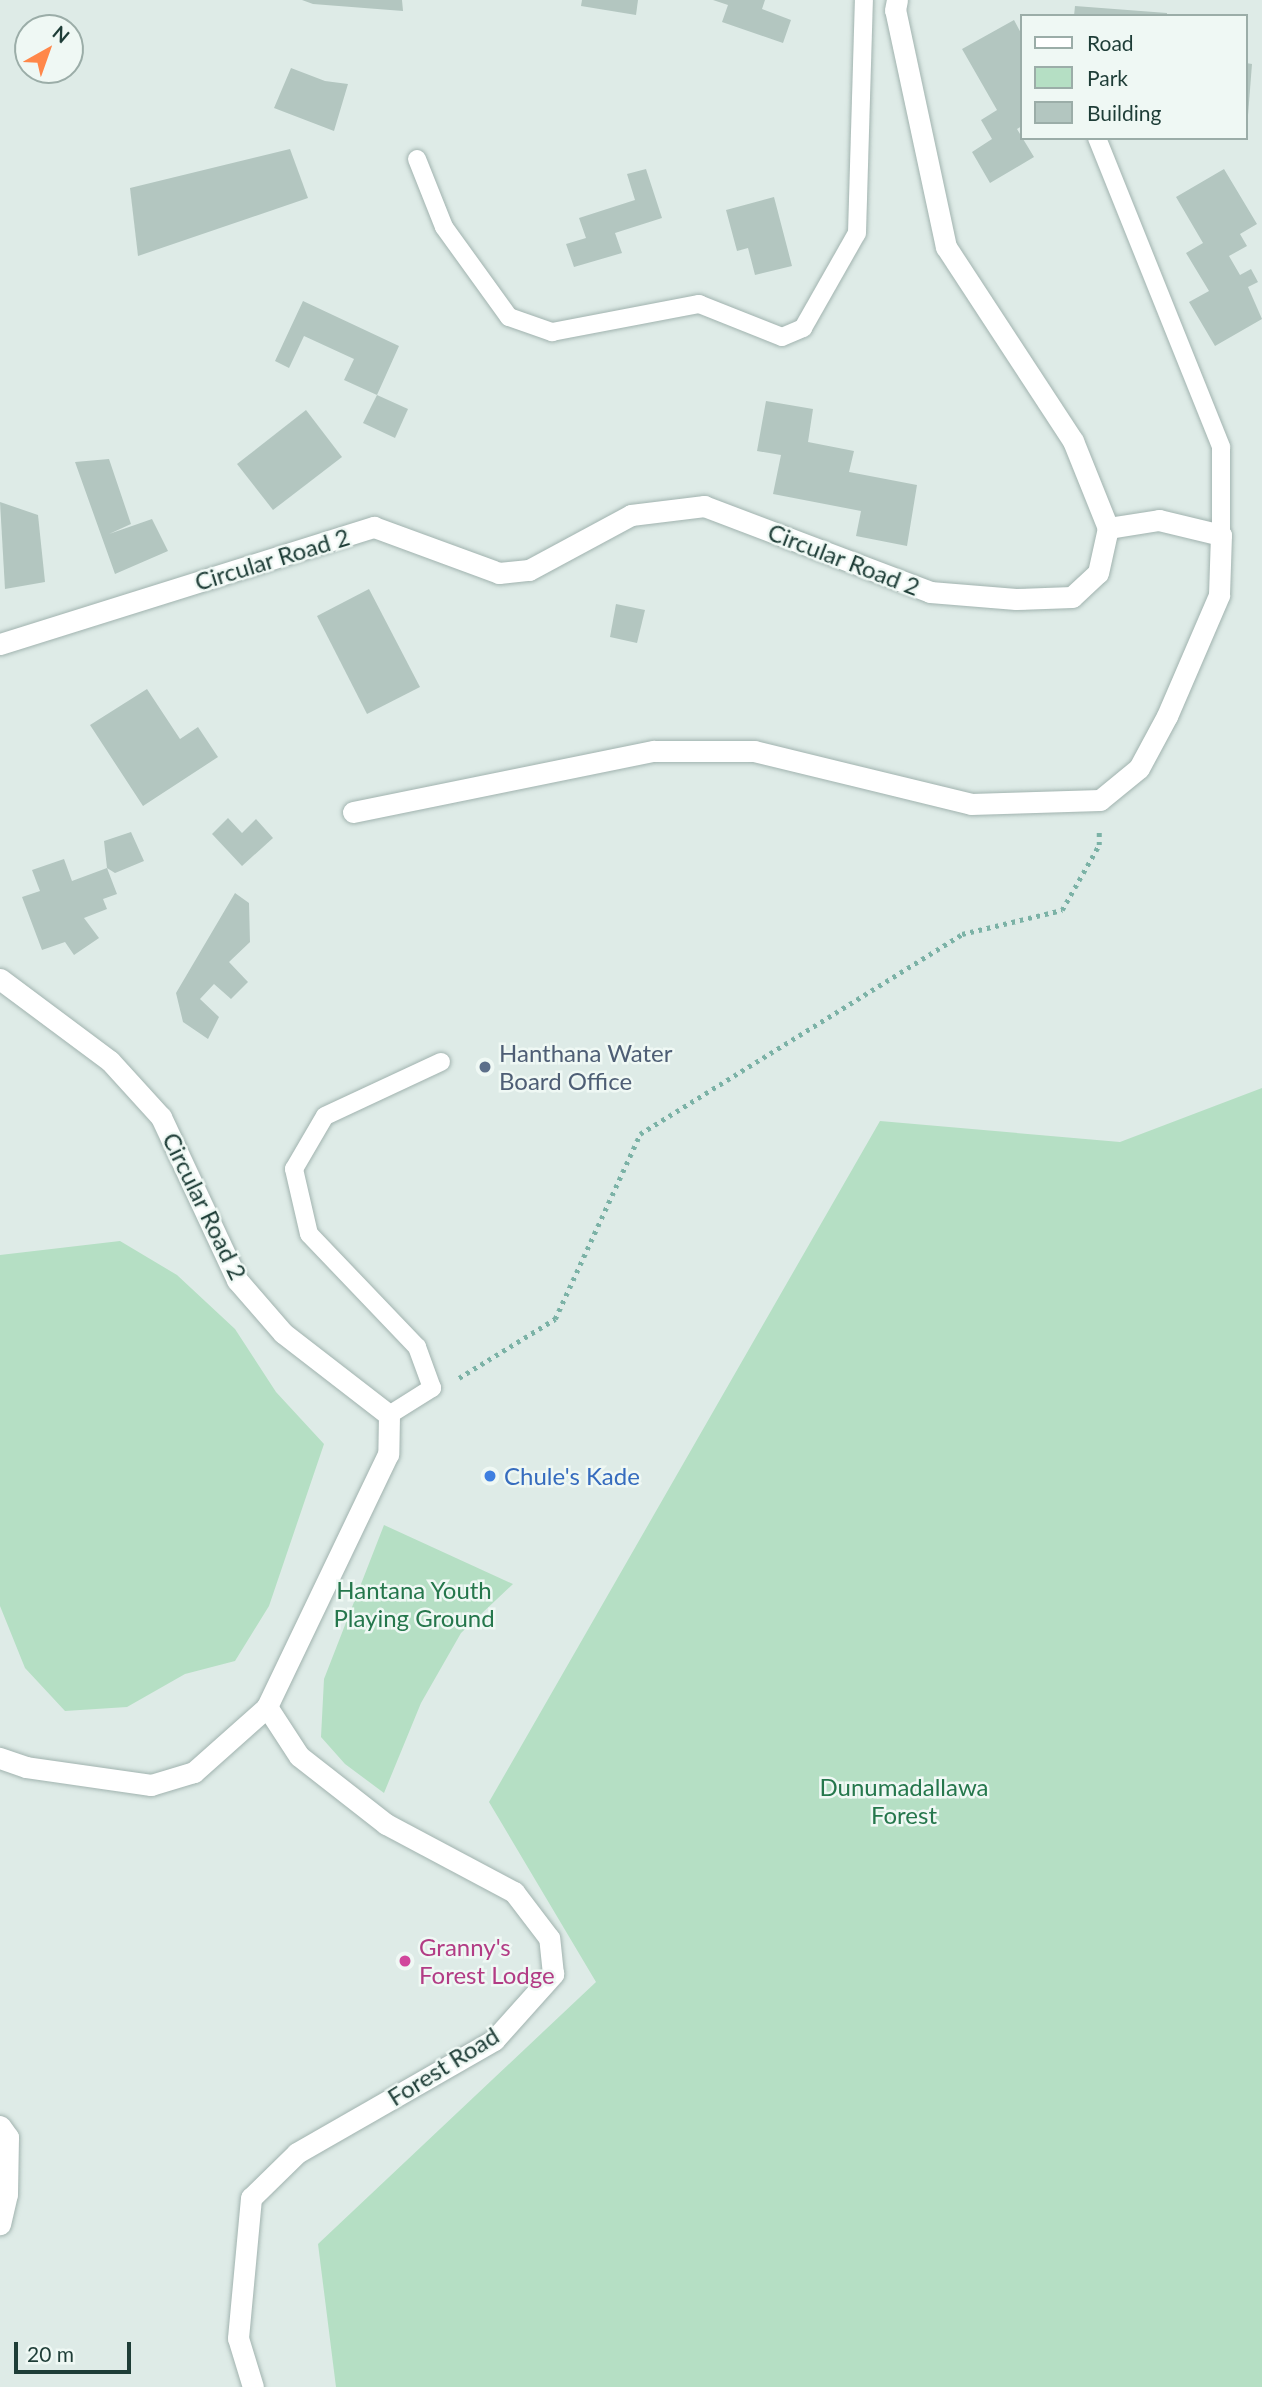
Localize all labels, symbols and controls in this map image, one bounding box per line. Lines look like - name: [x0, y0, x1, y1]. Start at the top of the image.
- north arrow: [14, 14, 84, 84]
- legend: [1020, 14, 1248, 140]
- text: N: [49, 21, 75, 48]
- text: Road: [1087, 30, 1134, 55]
- text: Park: [1087, 65, 1128, 90]
- text: Building: [1087, 100, 1162, 125]
- street label: Circular Road 2: [764, 517, 924, 601]
- street label: Circular Road 2: [191, 522, 353, 596]
- place label: Hanthana Water Board Office: [499, 1039, 673, 1095]
- marker: Hanthana Water Board Office: [477, 1059, 493, 1075]
- street label: Circular Road 2: [157, 1127, 253, 1285]
- place label: Chule's Kade: [504, 1462, 640, 1490]
- marker: Chule's Kade: [482, 1468, 498, 1484]
- park label: Hantana Youth Playing Ground: [333, 1576, 495, 1632]
- park label: Dunumadallawa Forest: [819, 1773, 989, 1829]
- place label: Granny's Forest Lodge: [419, 1933, 555, 1989]
- marker: Granny's Forest Lodge: [397, 1953, 413, 1969]
- street label: Forest Road: [382, 2021, 504, 2111]
- scale bar: [18, 2328, 135, 2372]
- text: 20 m: [27, 2341, 74, 2366]

